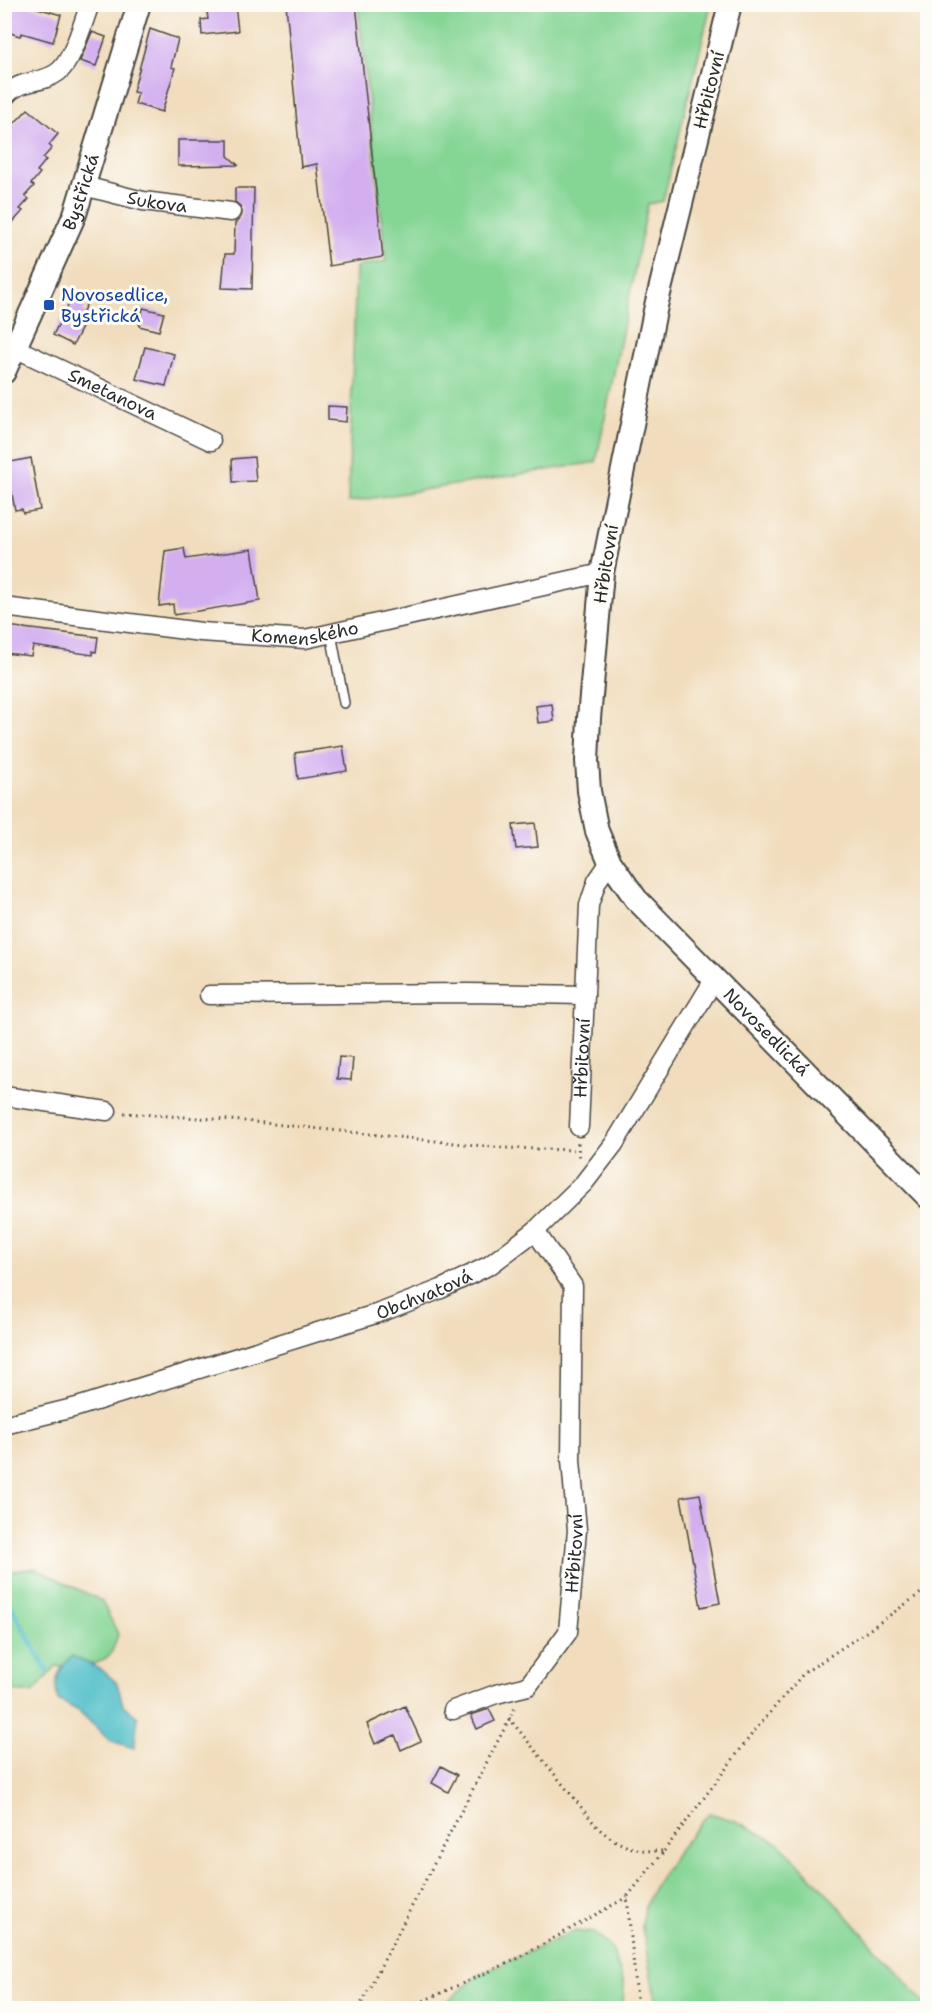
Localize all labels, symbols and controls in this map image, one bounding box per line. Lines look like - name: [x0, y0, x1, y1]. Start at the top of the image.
- street label: Hřbitovní: [688, 48, 730, 132]
- street label: Bystřická: [57, 151, 105, 234]
- street label: Sukova: [124, 185, 189, 218]
- place label: Novosedlice, Bystřická: [61, 283, 168, 328]
- marker: Novosedlice, Bystřická: [42, 298, 56, 312]
- street label: Smetanova: [64, 363, 161, 426]
- street label: Hřbitovní: [588, 523, 624, 605]
- street label: Komenského: [250, 615, 361, 651]
- street label: Novosedlická: [718, 983, 815, 1081]
- street label: Hřbitovní: [568, 1018, 596, 1099]
- street label: Obchvatová: [372, 1264, 476, 1325]
- street label: Hřbitovní: [559, 1513, 589, 1594]

